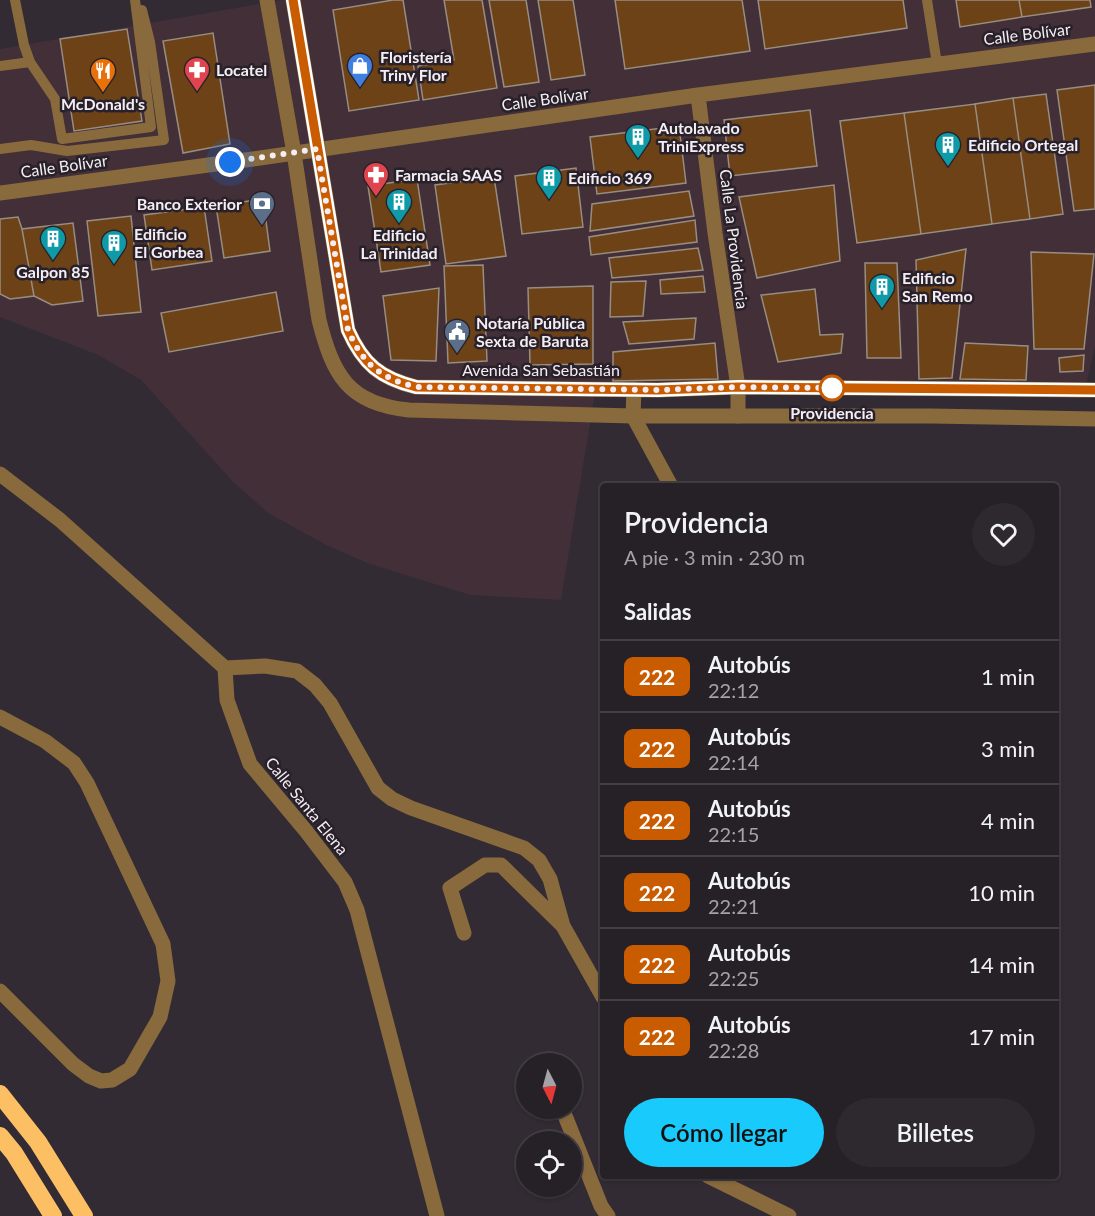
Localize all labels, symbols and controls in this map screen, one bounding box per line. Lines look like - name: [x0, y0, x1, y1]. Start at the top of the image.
- street label: Calle Bolívar: [982, 19, 1072, 48]
- place label: Floristería Triny Flor: [380, 47, 452, 84]
- shop icon: Floristería Triny Flor: [345, 51, 375, 89]
- pharmacy icon: Locatel: [182, 55, 212, 93]
- restaurant icon: McDonald's: [88, 56, 118, 94]
- place label: Locatel: [216, 60, 267, 79]
- street label: Calle Bolívar: [500, 83, 590, 114]
- place label: McDonald's: [61, 94, 145, 113]
- place label: Autolavado TriniExpress: [657, 118, 744, 155]
- building icon: Autolavado TriniExpress: [623, 122, 653, 160]
- building icon: Edificio Ortegal: [933, 130, 963, 168]
- place label: Edificio Ortegal: [968, 135, 1078, 154]
- your location: [215, 147, 245, 177]
- street label: Calle Bolívar: [19, 150, 109, 181]
- pharmacy icon: Farmacia SAAS: [361, 160, 391, 198]
- building icon: Edificio 369: [534, 163, 564, 201]
- place label: Farmacia SAAS: [395, 165, 502, 184]
- place label: Edificio 369: [568, 168, 652, 187]
- street label: Calle La Providencia: [716, 168, 752, 310]
- building icon: Edificio La Trinidad: [384, 187, 414, 225]
- bank icon: Banco Exterior: [247, 189, 277, 227]
- place label: Banco Exterior: [137, 194, 242, 213]
- building icon: Galpon 85: [38, 224, 68, 262]
- place label: Edificio El Gorbea: [134, 224, 203, 261]
- place label: Edificio La Trinidad: [360, 225, 438, 262]
- building icon: Edificio El Gorbea: [99, 228, 129, 266]
- place label: Galpon 85: [16, 262, 90, 281]
- place label: Edificio San Remo: [902, 268, 973, 305]
- building icon: Edificio San Remo: [867, 272, 897, 310]
- place label: Notaría Pública Sexta de Baruta: [476, 313, 589, 350]
- public building icon: Notaría Pública Sexta de Baruta: [442, 317, 472, 355]
- street label: Avenida San Sebastián: [462, 360, 620, 379]
- marker: Providencia: [819, 375, 845, 401]
- place label: Providencia: [790, 403, 874, 422]
- button: heart: [972, 503, 1035, 566]
- text: Providencia: [624, 505, 769, 539]
- text: A pie · 3 min · 230 m: [624, 545, 805, 569]
- text: Salidas: [624, 598, 691, 625]
- text: Autobús: [708, 651, 791, 678]
- text: 1 min: [981, 663, 1035, 690]
- text: 222: [639, 664, 675, 689]
- text: 22:12: [708, 678, 759, 702]
- text: Autobús: [708, 723, 791, 750]
- text: 3 min: [981, 735, 1035, 762]
- text: 222: [639, 736, 675, 761]
- text: 22:14: [708, 750, 759, 774]
- street label: Calle Santa Elena: [262, 753, 353, 858]
- text: Autobús: [708, 795, 791, 822]
- text: 4 min: [981, 807, 1035, 834]
- text: 222: [639, 808, 675, 833]
- text: 22:15: [708, 822, 759, 846]
- text: Autobús: [708, 867, 791, 894]
- text: 10 min: [968, 879, 1035, 906]
- text: 222: [639, 880, 675, 905]
- text: 22:21: [708, 894, 759, 918]
- text: Autobús: [708, 939, 791, 966]
- text: 14 min: [968, 951, 1035, 978]
- text: 222: [639, 952, 675, 977]
- text: 22:25: [708, 966, 759, 990]
- text: Autobús: [708, 1011, 791, 1038]
- text: 17 min: [968, 1023, 1035, 1050]
- text: 222: [639, 1024, 675, 1049]
- text: 22:28: [708, 1038, 759, 1062]
- north arrow: [516, 1053, 582, 1119]
- map controls: [516, 1053, 582, 1197]
- button: Cómo llegar: [624, 1098, 824, 1167]
- button: Billetes: [836, 1098, 1035, 1167]
- button: locate: [516, 1131, 582, 1197]

